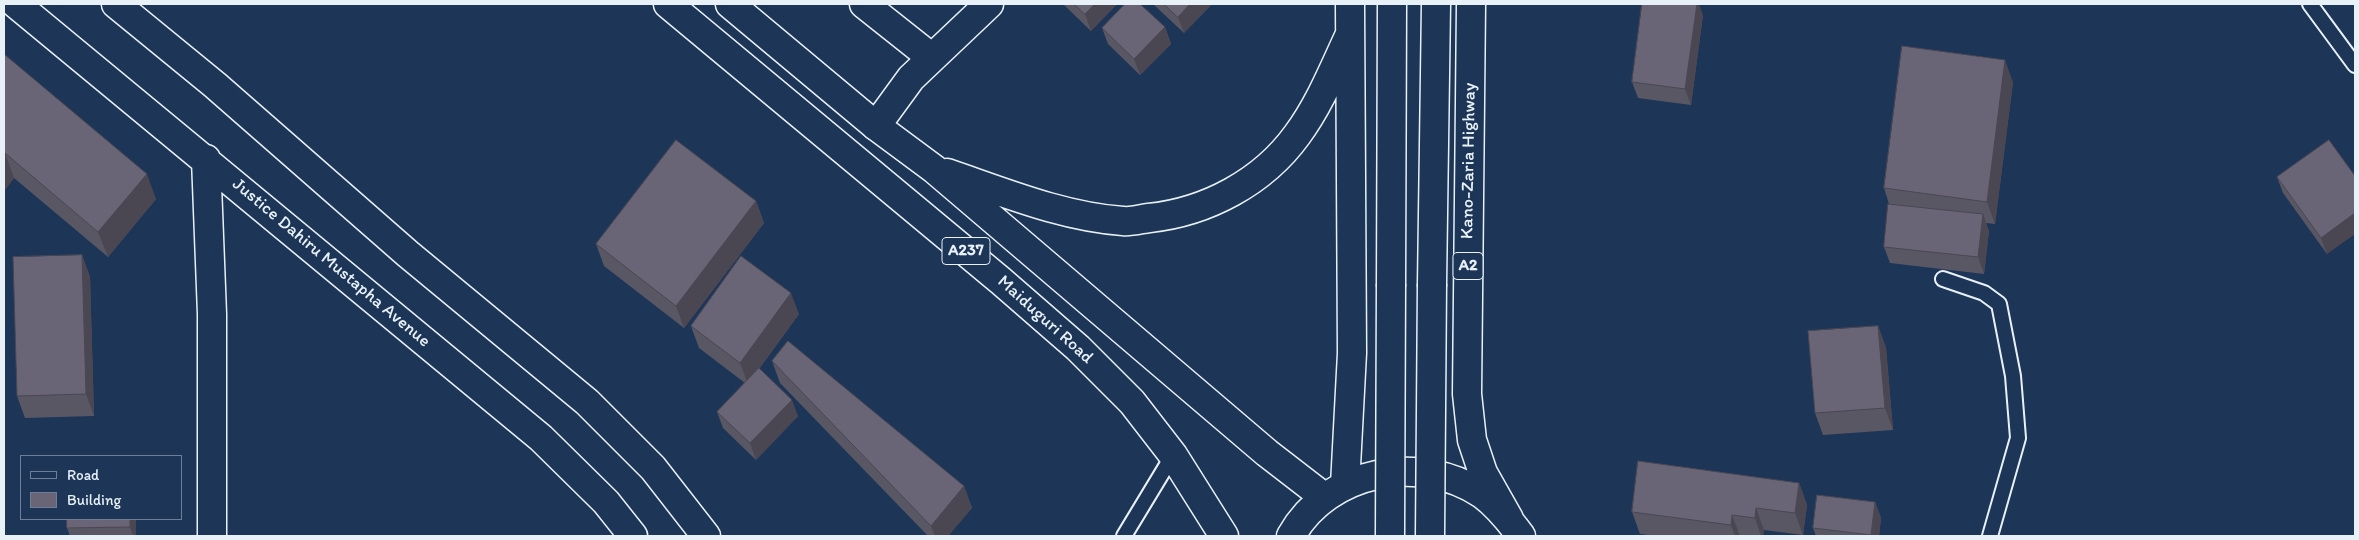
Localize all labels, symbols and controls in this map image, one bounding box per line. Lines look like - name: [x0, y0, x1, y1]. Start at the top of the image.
- street label: Kano-Zaria Highway: [1457, 83, 1481, 239]
- street label: Justice Dahiru Mustapha Avenue: [227, 174, 435, 352]
- road number: A237: [942, 238, 990, 264]
- road number: A2: [1453, 252, 1483, 280]
- street label: Maiduguri Road: [993, 271, 1097, 369]
- legend: [20, 455, 182, 520]
- text: Road: [67, 466, 99, 484]
- text: Building: [67, 491, 121, 509]

